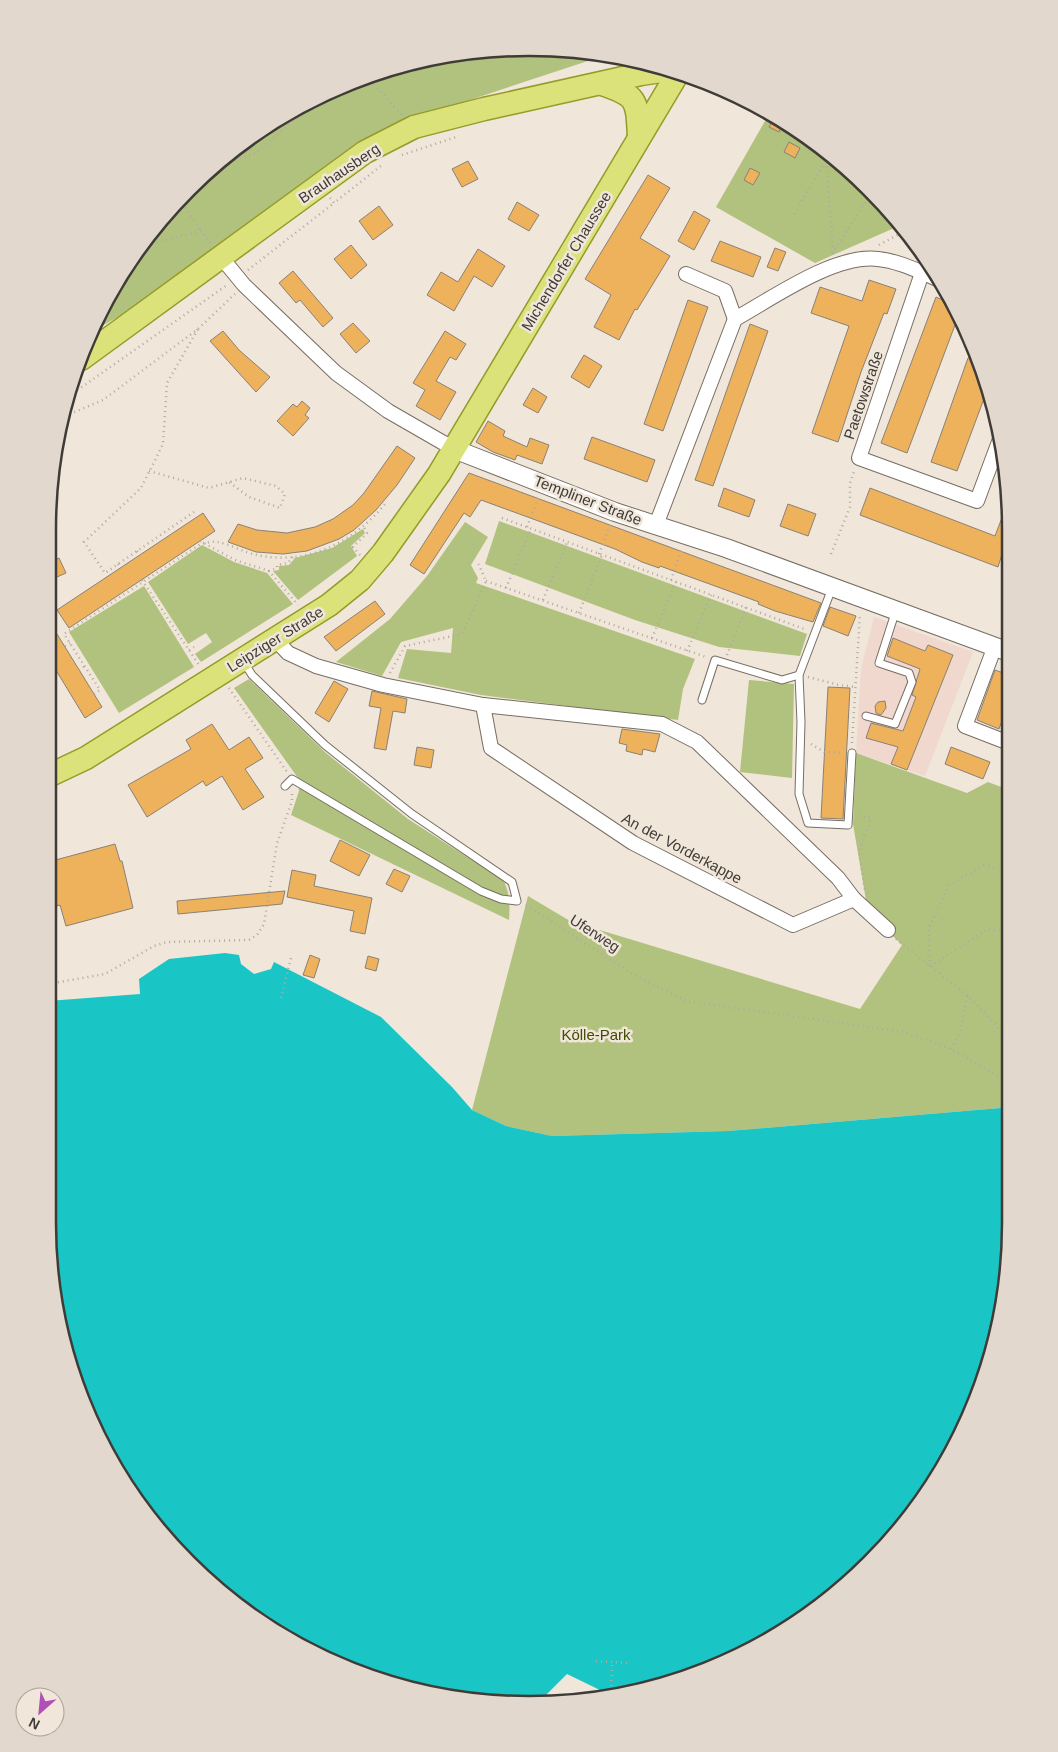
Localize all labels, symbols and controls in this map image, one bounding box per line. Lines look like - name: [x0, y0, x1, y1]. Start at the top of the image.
- street label: Brauhausberg: [295, 140, 383, 206]
- street label: Michendorfer Chaussee: [518, 188, 614, 334]
- street label: Paetowstraße: [840, 348, 886, 442]
- street label: Templiner Straße: [532, 472, 644, 528]
- street label: Leipziger Straße: [224, 603, 326, 675]
- street label: An der Vorderkappe: [619, 809, 745, 887]
- street label: Uferweg: [567, 911, 623, 955]
- park label: Kölle-Park: [561, 1026, 631, 1043]
- north arrow: [15, 1687, 65, 1737]
- text: N: [26, 1714, 42, 1733]

